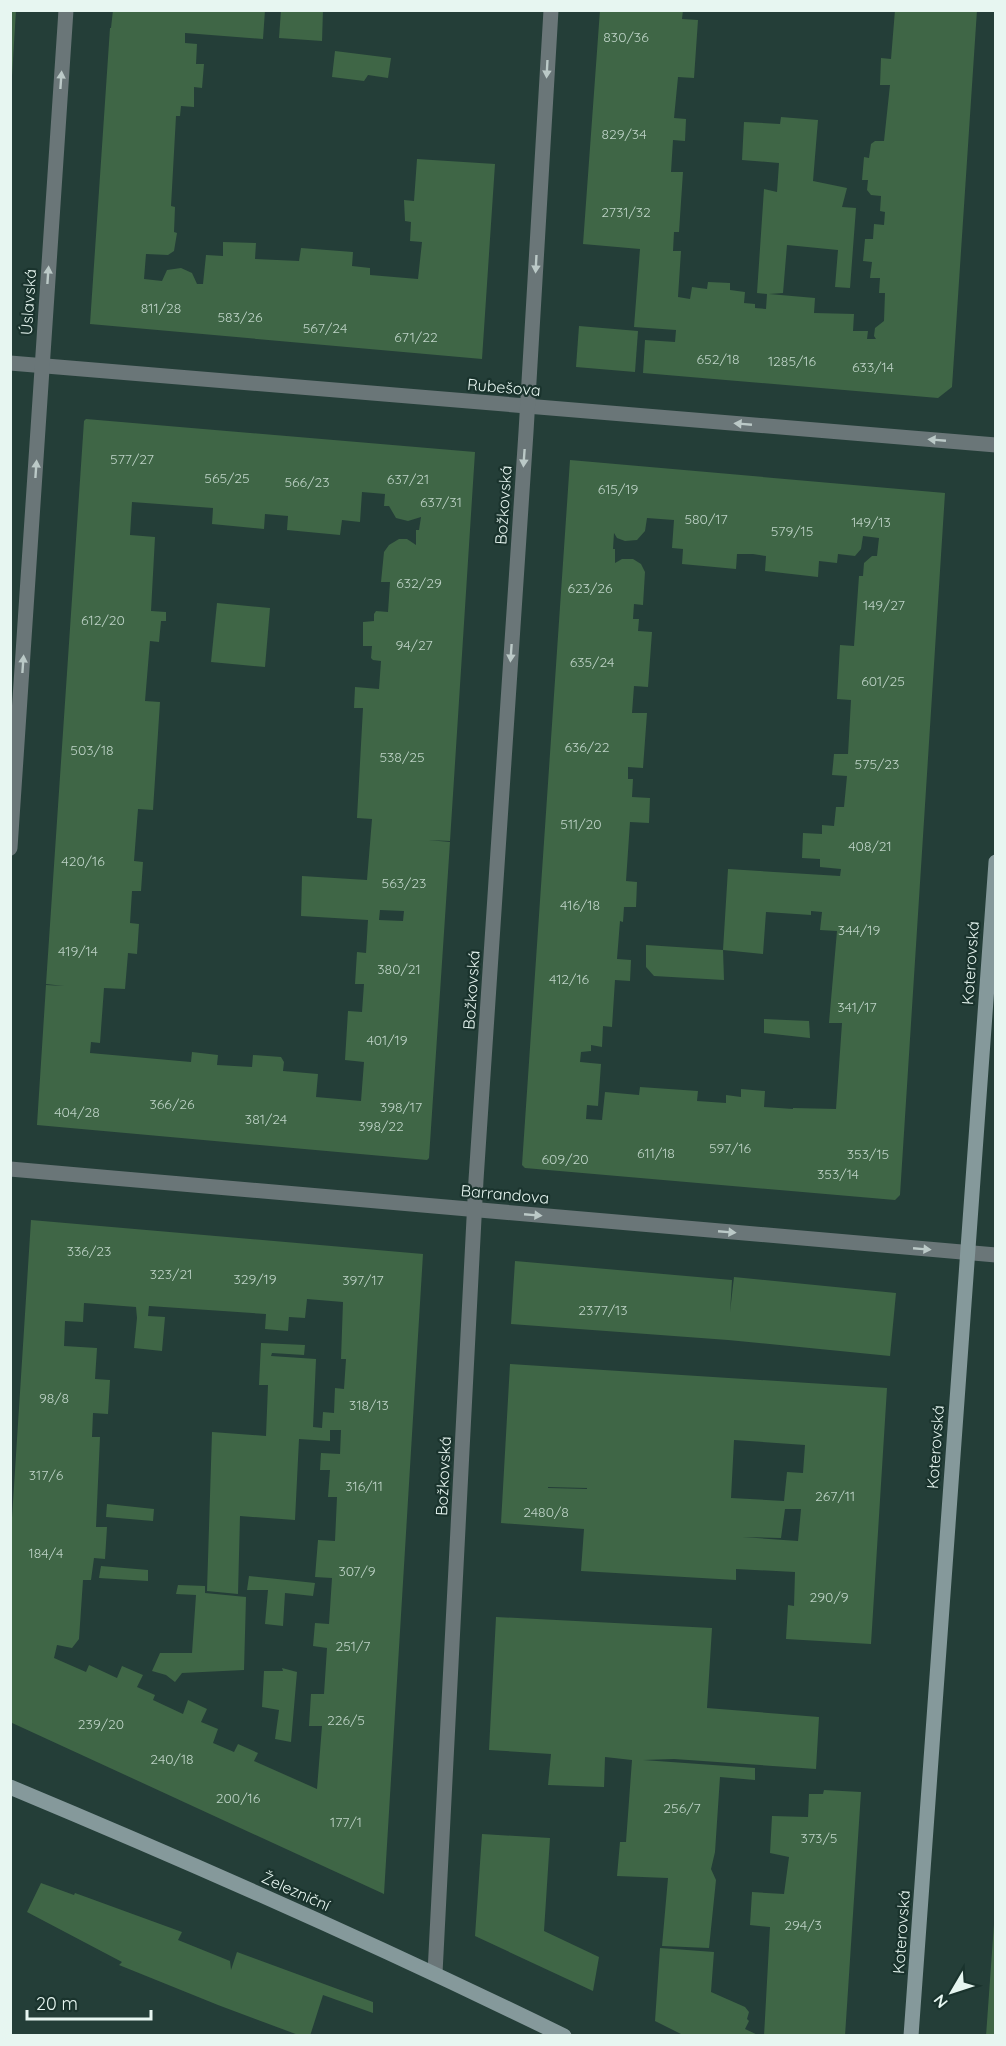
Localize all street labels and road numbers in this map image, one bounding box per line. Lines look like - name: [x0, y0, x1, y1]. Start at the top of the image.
- street label: Úslavská: [16, 268, 40, 336]
- street label: Rubešova: [466, 374, 542, 400]
- street label: Božkovská: [490, 465, 516, 545]
- street label: Koterovská: [957, 920, 983, 1006]
- street label: Božkovská: [458, 950, 484, 1030]
- street label: Barrandova: [460, 1180, 550, 1208]
- street label: Koterovská: [922, 1404, 948, 1490]
- street label: Božkovská: [431, 1436, 455, 1516]
- street label: Železniční: [258, 1867, 334, 1915]
- street label: Koterovská: [888, 1889, 914, 1975]

